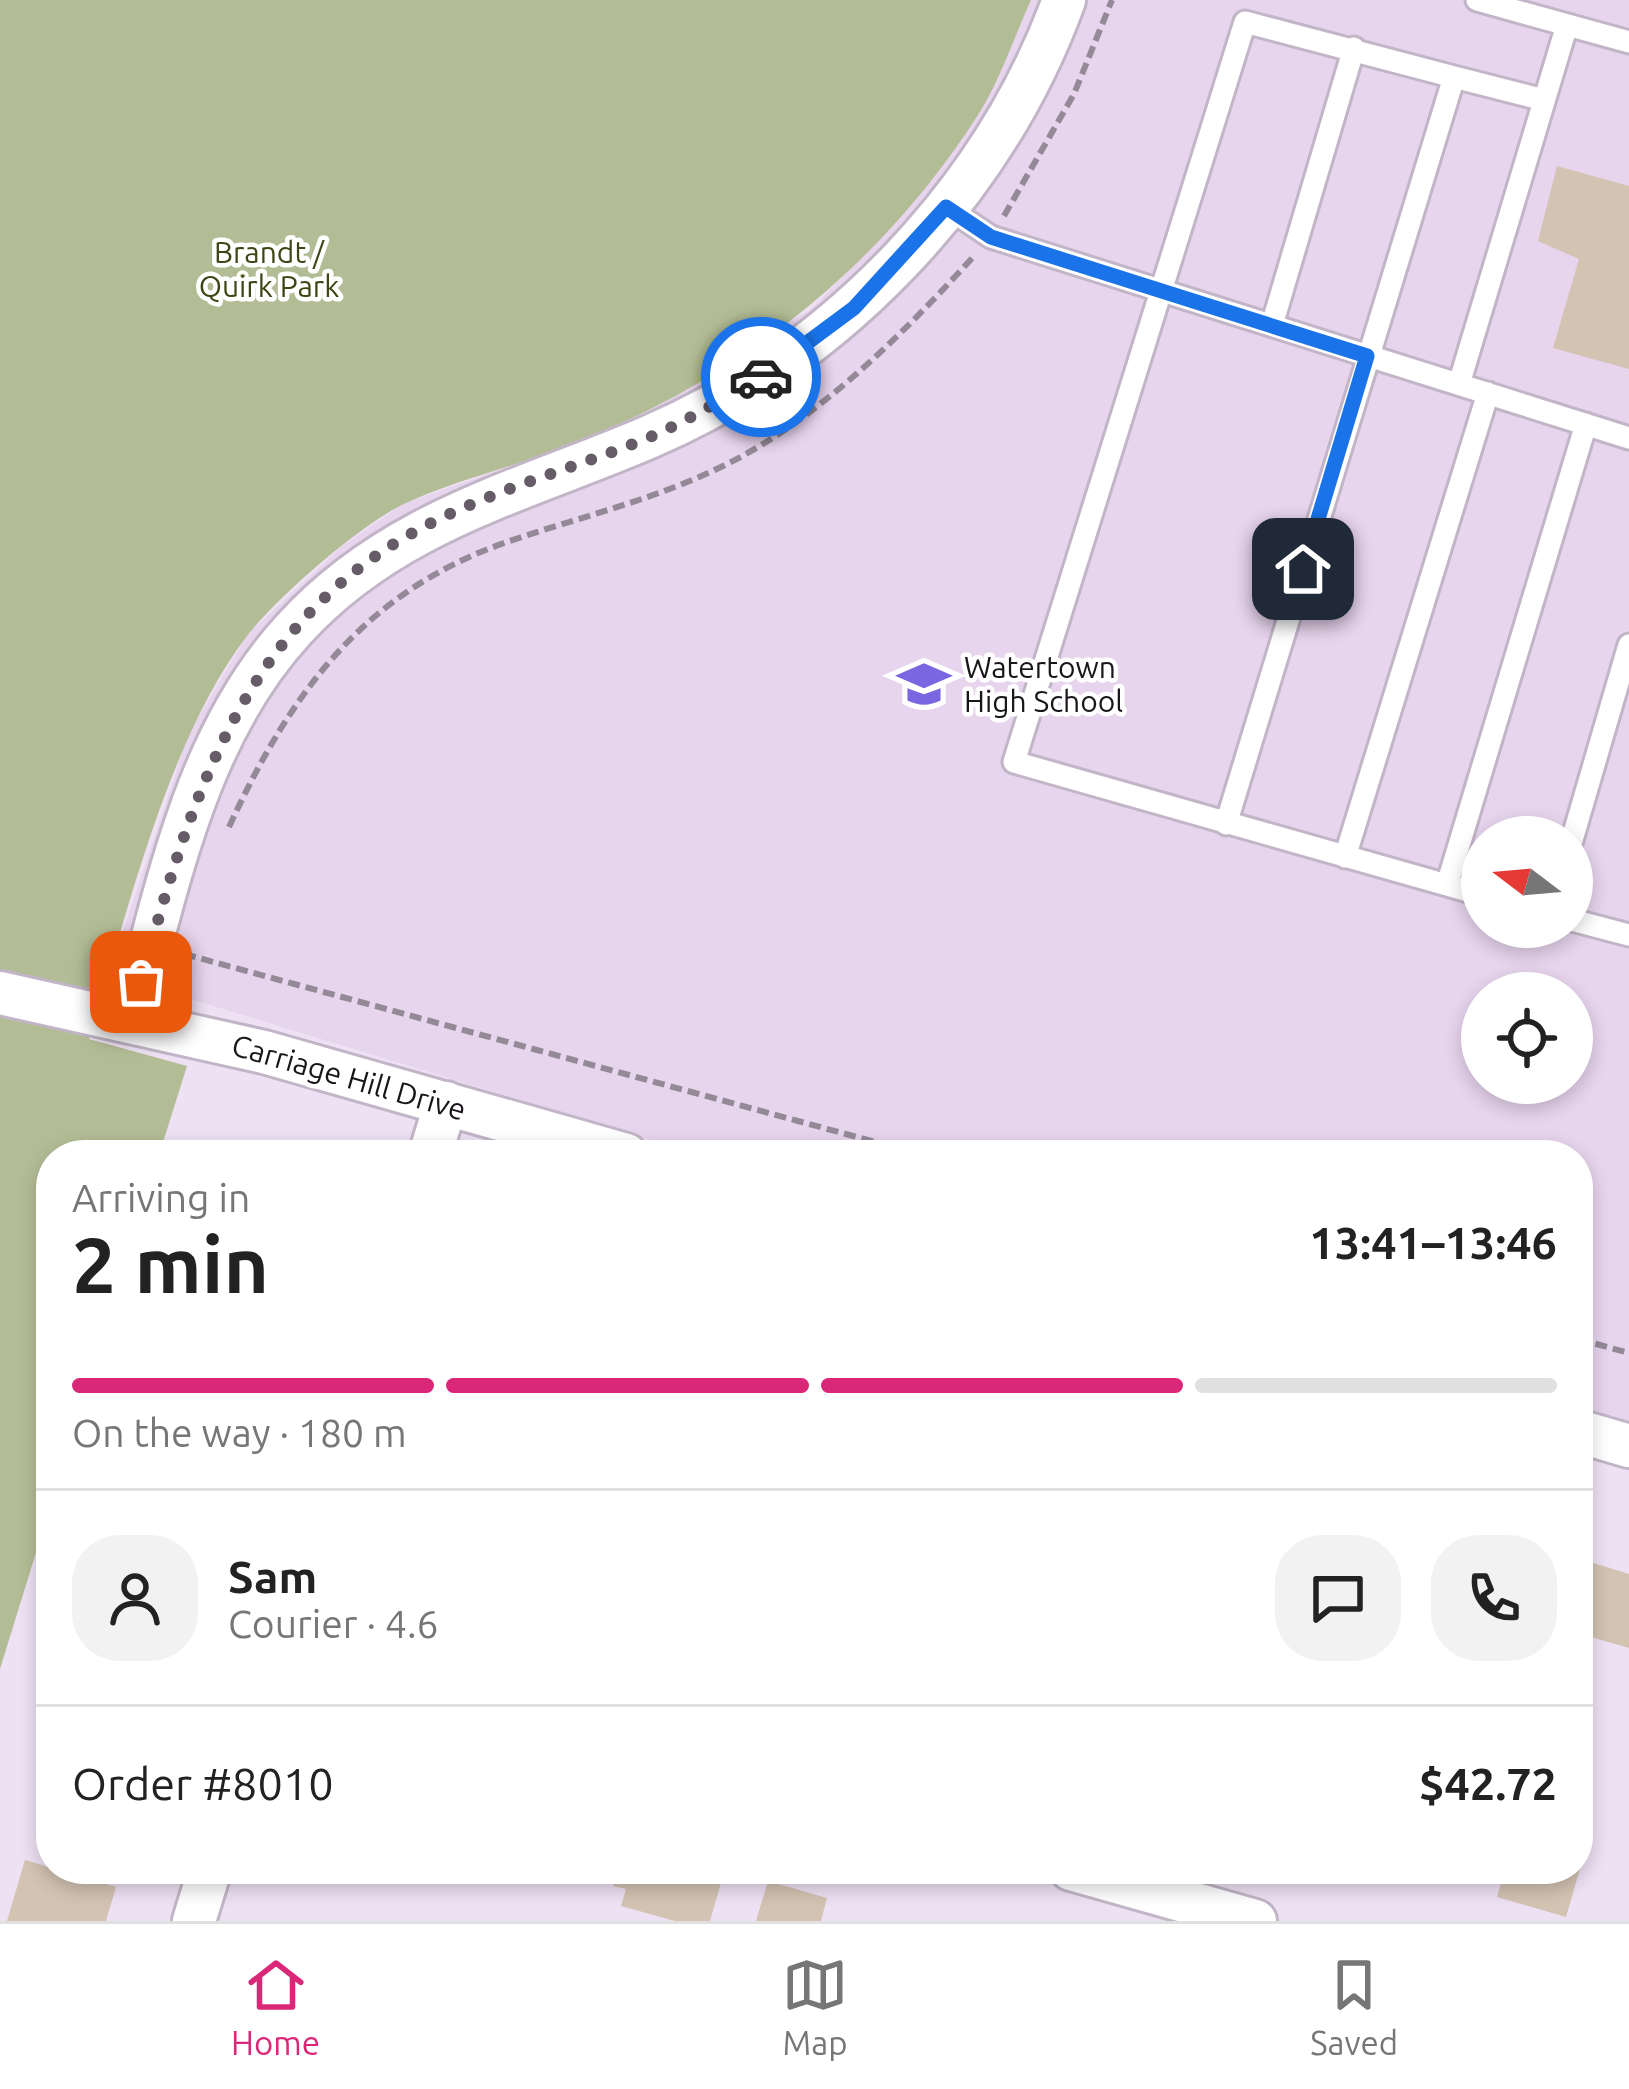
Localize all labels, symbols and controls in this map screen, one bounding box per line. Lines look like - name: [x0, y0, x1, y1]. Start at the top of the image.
- park label: Brandt / Quirk Park: [199, 235, 339, 303]
- courier: [701, 317, 821, 437]
- icon: car: [728, 344, 794, 410]
- pin: [1252, 518, 1354, 620]
- icon: home: [1270, 536, 1336, 602]
- place label: Watertown High School: [964, 650, 1123, 718]
- school or university icon: Watertown High School: [895, 655, 953, 713]
- north arrow: [1461, 816, 1593, 948]
- map controls: [1461, 816, 1593, 1104]
- pin: [90, 931, 192, 1033]
- icon: bag: [108, 949, 174, 1015]
- button: locate: [1461, 972, 1593, 1104]
- street label: Carriage Hill Drive: [228, 1027, 470, 1127]
- text: Arriving in: [72, 1176, 250, 1219]
- text: 13:41–13:46: [1309, 1217, 1557, 1268]
- text: 2 min: [72, 1220, 269, 1308]
- text: On the way · 180 m: [72, 1411, 407, 1454]
- button: person: [72, 1535, 198, 1661]
- button: chat: [1275, 1535, 1401, 1661]
- button: phone: [1431, 1535, 1557, 1661]
- text: Sam: [228, 1551, 317, 1602]
- text: Courier · 4.6: [228, 1602, 439, 1645]
- text: Order #8010: [72, 1758, 334, 1809]
- text: $42.72: [1419, 1758, 1557, 1809]
- tab: Home: [231, 1952, 320, 2061]
- tab: Map: [782, 1952, 848, 2061]
- tab: Saved: [1310, 1952, 1398, 2061]

